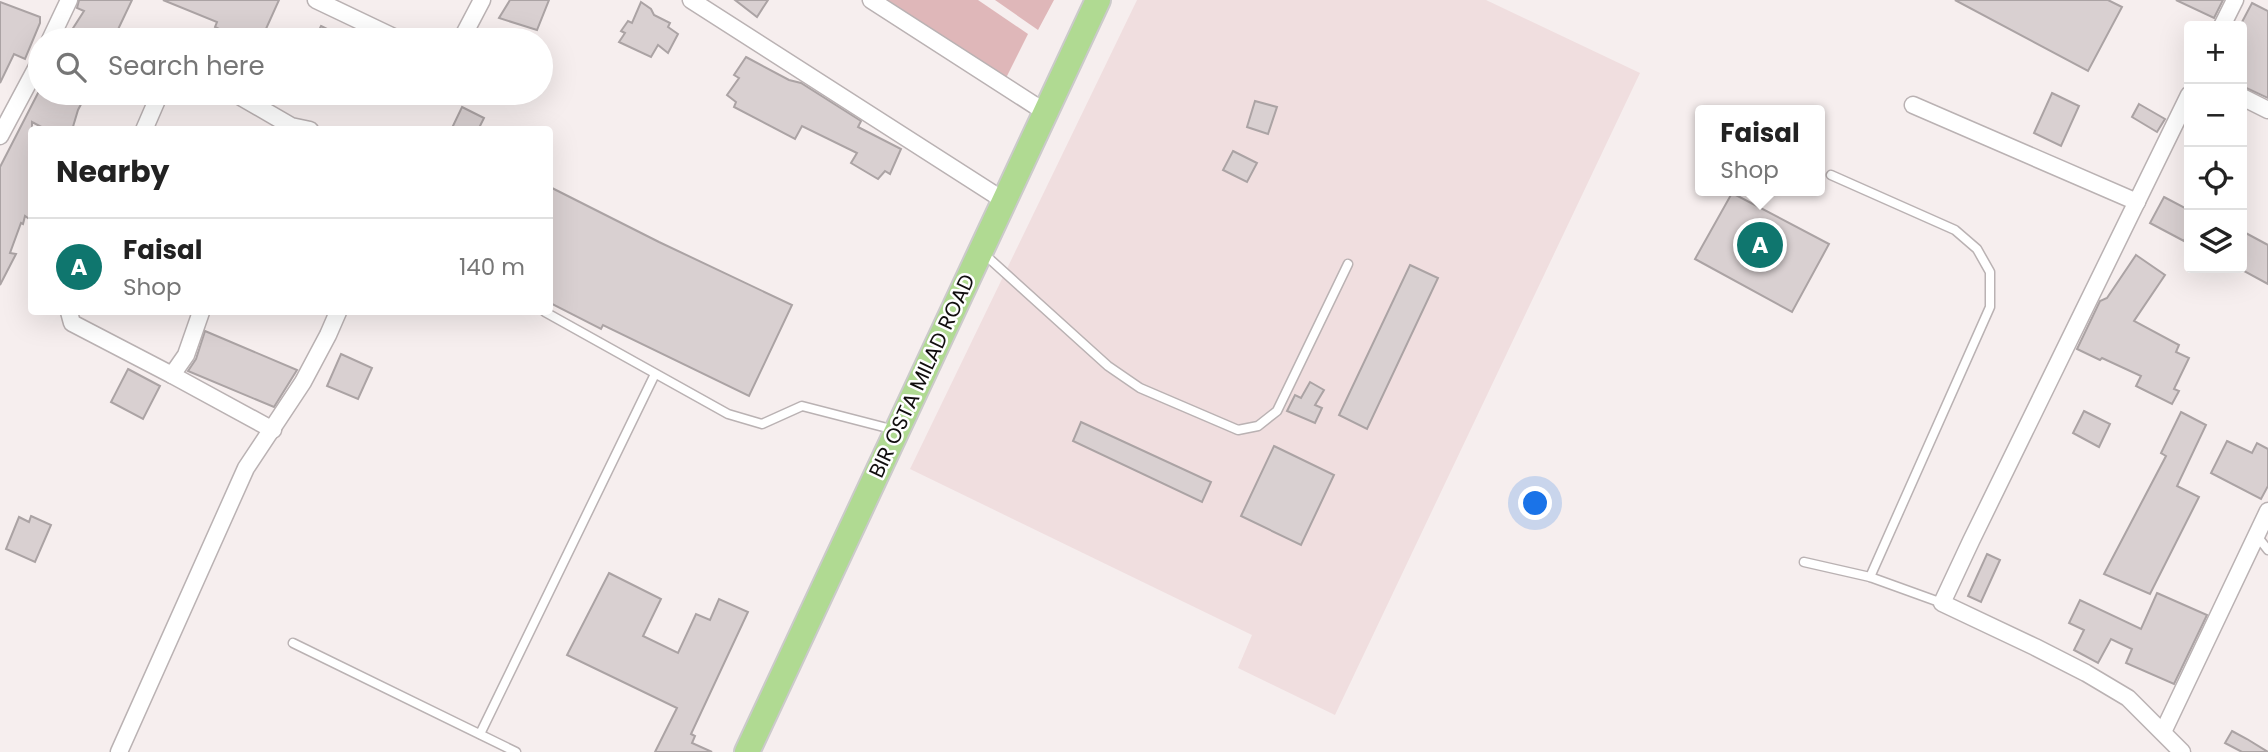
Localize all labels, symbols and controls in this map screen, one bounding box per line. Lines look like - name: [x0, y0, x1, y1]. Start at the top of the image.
- map controls: [2184, 21, 2247, 273]
- button: +: [2184, 21, 2247, 84]
- search box: [28, 28, 553, 105]
- icon: search: [52, 48, 90, 86]
- text: Search here: [108, 48, 265, 84]
- button: −: [2184, 84, 2247, 147]
- popup: [1695, 105, 1825, 196]
- text: Faisal: [1720, 115, 1800, 151]
- button: locate: [2184, 147, 2247, 210]
- text: Nearby: [56, 150, 170, 193]
- text: Shop: [1720, 154, 1779, 186]
- button: layers: [2184, 210, 2247, 273]
- pin: A: [1737, 219, 1783, 271]
- text: Faisal: [123, 232, 202, 268]
- text: A: [71, 251, 87, 283]
- text: 140 m: [459, 251, 525, 283]
- street label: BIR OSTA MILAD ROAD: [862, 269, 982, 482]
- text: Shop: [123, 271, 182, 303]
- your location: [1518, 486, 1552, 520]

